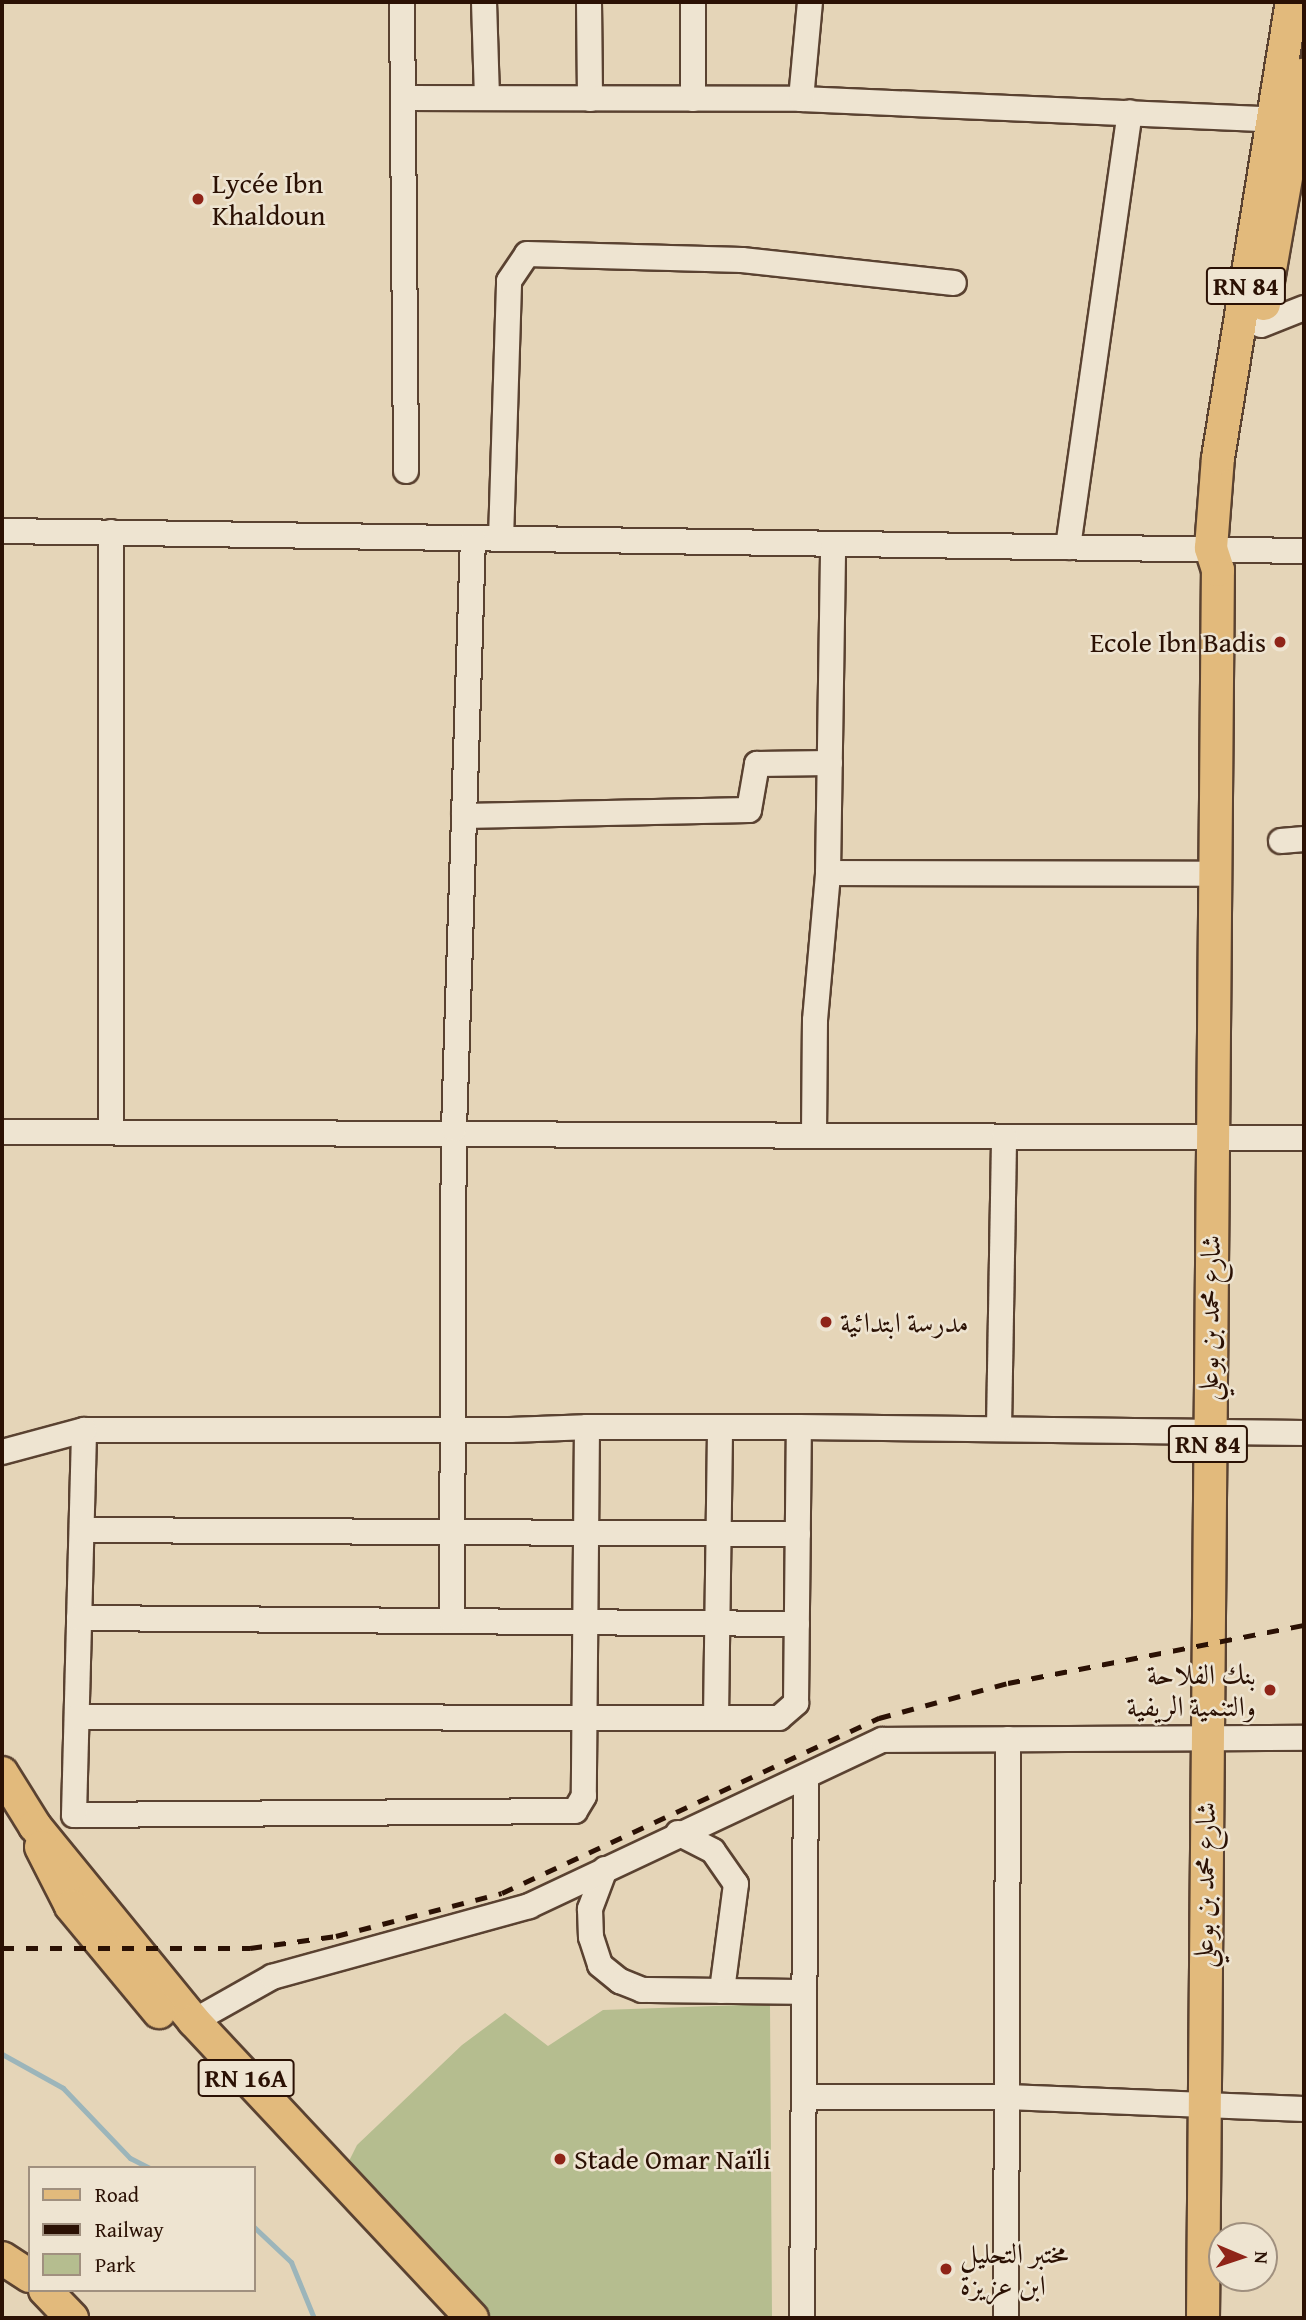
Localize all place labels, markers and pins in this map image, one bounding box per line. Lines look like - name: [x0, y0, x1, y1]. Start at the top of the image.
- place label: Lycée Ibn Khaldoun: [212, 166, 325, 232]
- marker: Lycée Ibn Khaldoun: [190, 191, 206, 207]
- place label: Ecole Ibn Badis: [1090, 625, 1266, 659]
- marker: Ecole Ibn Badis: [1272, 634, 1288, 650]
- place label: مدرسة ابتدائية: [840, 1305, 969, 1339]
- marker: مدرسة ابتدائية: [818, 1314, 834, 1330]
- place label: بنك الفلاحة والتنمية الريفية: [1127, 1657, 1256, 1723]
- marker: بنك الفلاحة والتنمية الريفية: [1262, 1682, 1278, 1698]
- place label: Stade Omar Naïli: [574, 2142, 771, 2176]
- marker: Stade Omar Naïli: [552, 2151, 568, 2167]
- place label: مختبر التحليل ابن عزيزة: [960, 2236, 1068, 2302]
- marker: مختبر التحليل ابن عزيزة: [938, 2261, 954, 2277]

